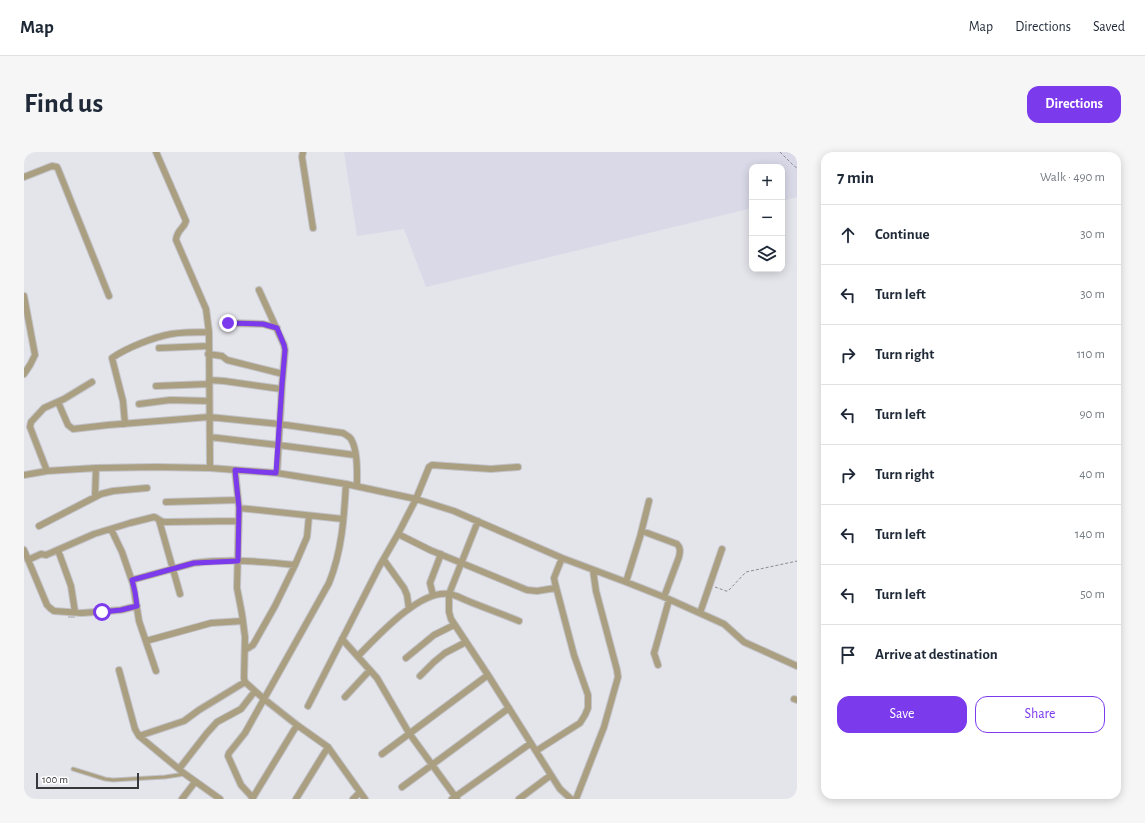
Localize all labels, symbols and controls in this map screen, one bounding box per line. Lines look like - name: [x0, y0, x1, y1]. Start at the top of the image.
- text: Map: [20, 18, 54, 37]
- text: Map: [969, 20, 993, 34]
- text: Directions: [1015, 20, 1071, 34]
- text: Saved: [1093, 20, 1125, 34]
- button: Directions: [1027, 86, 1121, 123]
- text: Find us: [24, 90, 103, 118]
- map controls: [749, 164, 785, 272]
- button: +: [749, 164, 785, 200]
- text: 7 min: [837, 169, 874, 186]
- text: Walk · 490 m: [1040, 171, 1105, 184]
- button: −: [749, 200, 785, 236]
- icon: ahead: [837, 224, 859, 246]
- text: Continue: [875, 227, 930, 242]
- text: 30 m: [1080, 228, 1105, 241]
- button: layers: [749, 236, 785, 272]
- icon: left: [837, 284, 859, 306]
- text: Turn left: [875, 287, 926, 302]
- text: 30 m: [1080, 288, 1105, 301]
- route end: [219, 314, 237, 332]
- icon: right: [837, 344, 859, 366]
- text: Turn right: [875, 347, 934, 362]
- text: 110 m: [1077, 348, 1105, 361]
- icon: left: [837, 404, 859, 426]
- text: Turn left: [875, 407, 926, 422]
- text: 90 m: [1079, 408, 1105, 421]
- icon: right: [837, 464, 859, 486]
- text: Turn right: [875, 467, 934, 482]
- text: 40 m: [1079, 468, 1105, 481]
- icon: left: [837, 524, 859, 546]
- text: Turn left: [875, 527, 926, 542]
- text: 140 m: [1075, 528, 1105, 541]
- icon: left: [837, 584, 859, 606]
- text: Turn left: [875, 587, 926, 602]
- text: 50 m: [1080, 588, 1105, 601]
- route start: [93, 603, 111, 621]
- icon: arrive: [837, 644, 859, 666]
- text: Arrive at destination: [875, 647, 998, 662]
- button: Save: [837, 696, 967, 733]
- button: Share: [975, 696, 1105, 733]
- scale bar: [36, 771, 139, 790]
- text: 100 m: [42, 774, 68, 785]

